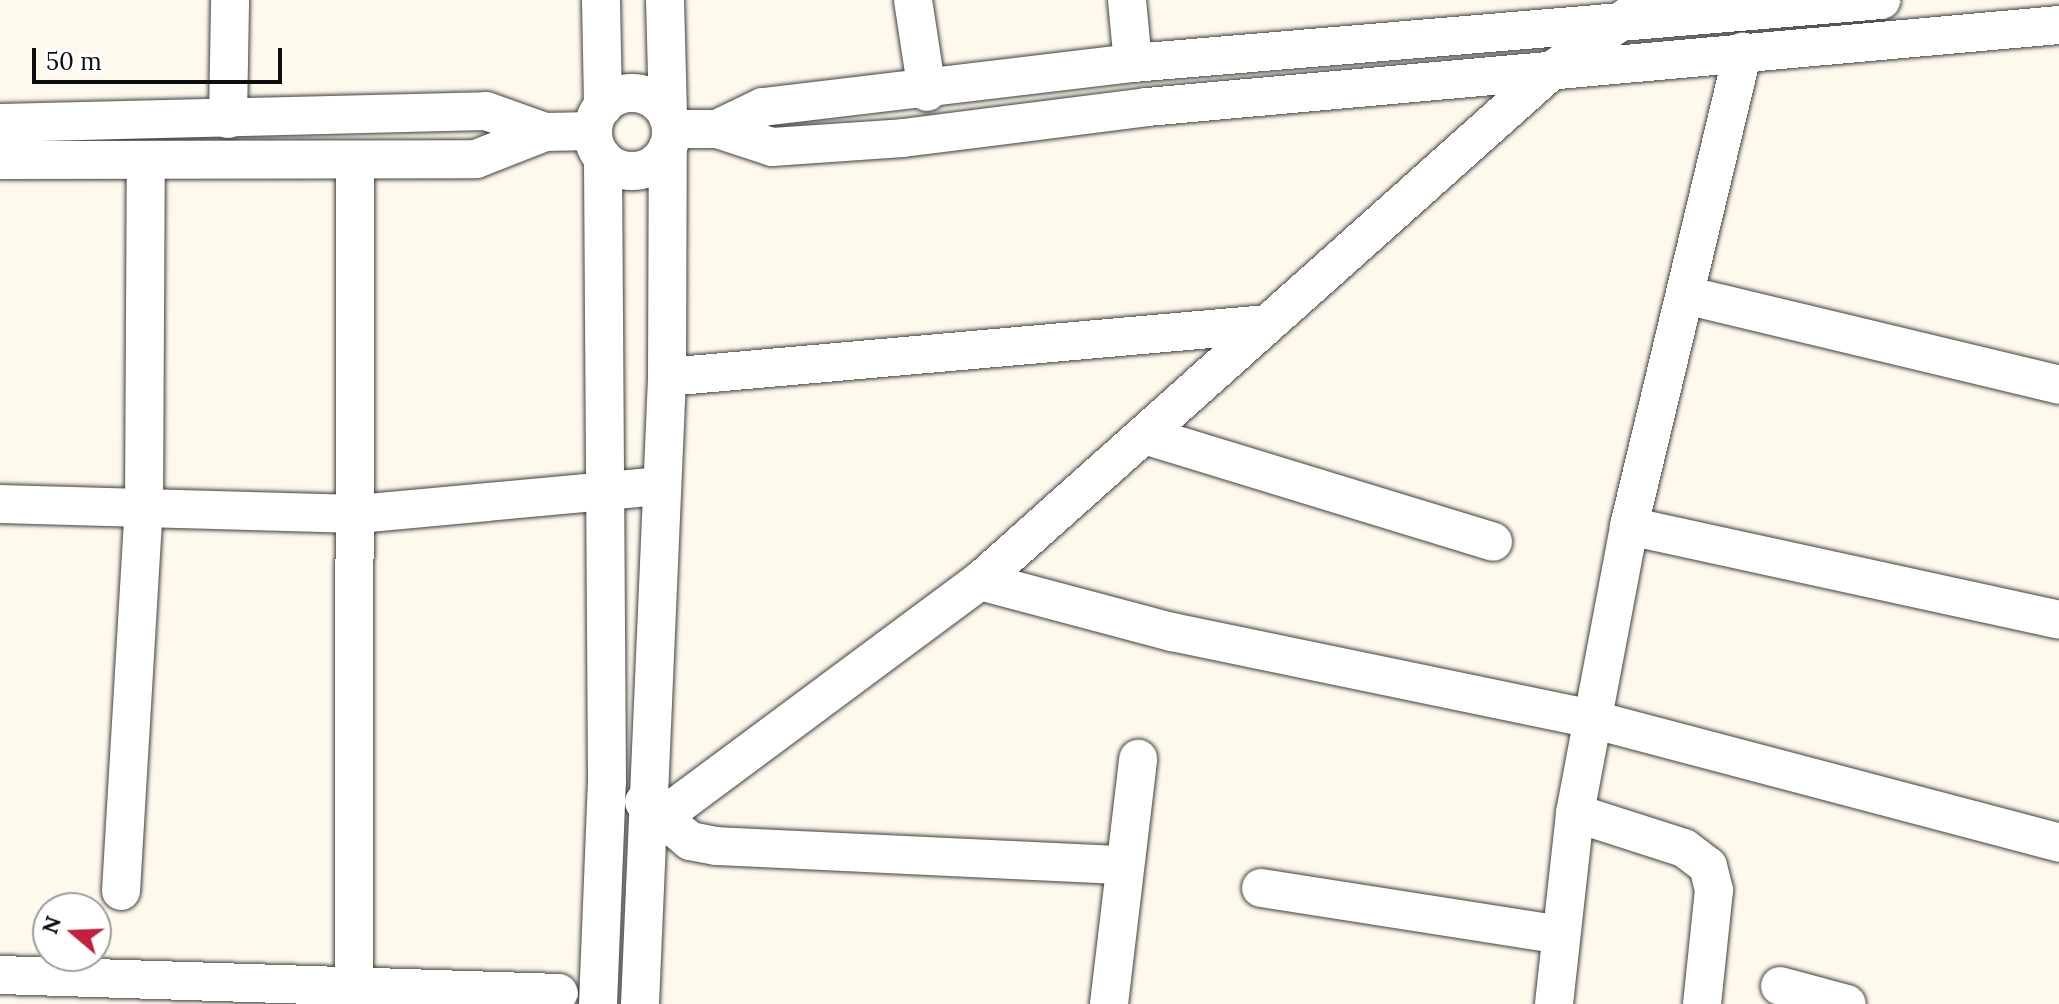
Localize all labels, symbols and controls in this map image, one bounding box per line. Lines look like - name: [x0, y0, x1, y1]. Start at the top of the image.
- scale bar: [36, 32, 286, 82]
- text: 50 m: [46, 46, 102, 77]
- north arrow: [32, 892, 112, 972]
- text: N: [35, 912, 67, 937]

